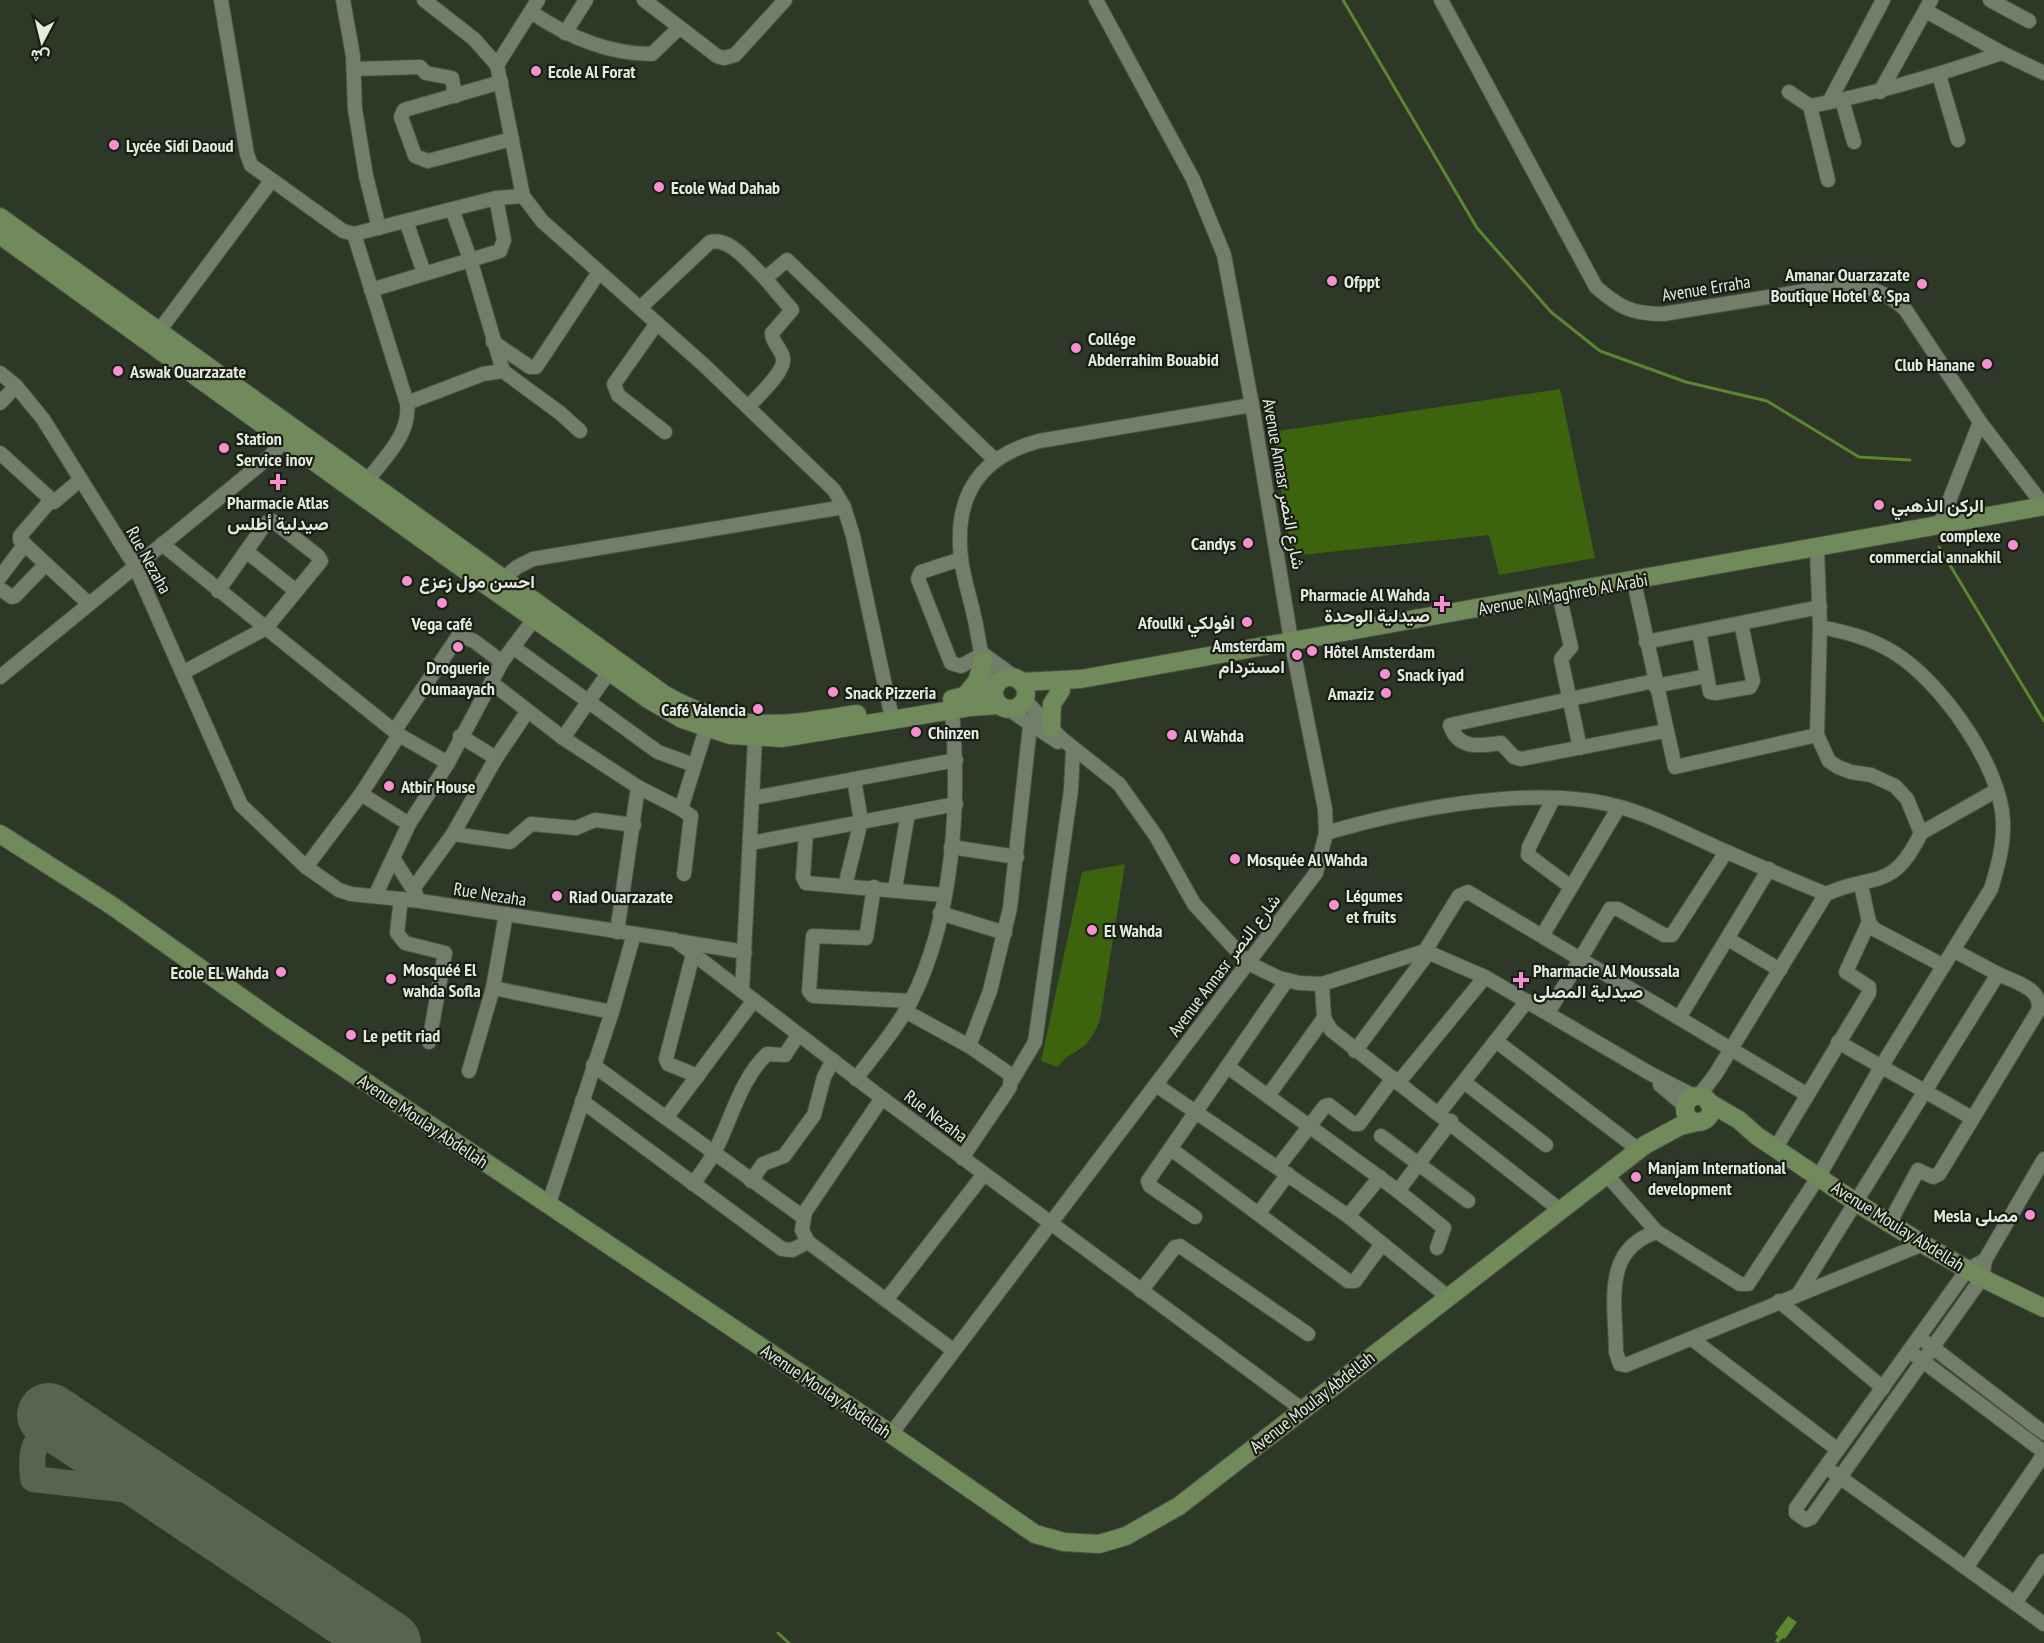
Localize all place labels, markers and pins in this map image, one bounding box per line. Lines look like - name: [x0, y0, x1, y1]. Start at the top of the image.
- place label: Ecole Al Forat: [548, 60, 636, 83]
- marker: Ecole Al Forat: [529, 64, 543, 78]
- place label: Lycée Sidi Daoud: [126, 134, 233, 157]
- marker: Lycée Sidi Daoud: [107, 138, 121, 152]
- place label: Ecole Wad Dahab: [671, 176, 780, 199]
- marker: Ecole Wad Dahab: [652, 180, 666, 194]
- place label: Amanar Ouarzazate Boutique Hotel & Spa: [1771, 263, 1910, 307]
- place label: Ofppt: [1344, 270, 1381, 293]
- marker: Ofppt: [1325, 274, 1339, 288]
- marker: Amanar Ouarzazate Boutique Hotel & Spa: [1915, 277, 1929, 291]
- place label: Collége Abderrahim Bouabid: [1087, 327, 1219, 371]
- marker: Collége Abderrahim Bouabid: [1069, 341, 1083, 355]
- place label: Club Hanane: [1894, 353, 1975, 376]
- marker: Club Hanane: [1980, 357, 1994, 371]
- place label: Aswak Ouarzazate: [129, 360, 246, 383]
- marker: Aswak Ouarzazate: [111, 364, 125, 378]
- place label: Station Service inov: [236, 427, 314, 471]
- marker: Station Service inov: [217, 441, 231, 455]
- marker: Pharmacie Atlas صيدلية أطلس: [271, 475, 285, 489]
- place label: Pharmacie Atlas صيدلية أطلس: [227, 491, 329, 535]
- place label: الركن الذهبي: [1891, 494, 1984, 521]
- marker: الركن الذهبي: [1872, 498, 1886, 512]
- place label: complexe commercial annakhil: [1869, 524, 2002, 568]
- place label: Candys: [1191, 532, 1236, 555]
- marker: Candys: [1241, 536, 1255, 550]
- marker: complexe commercial annakhil: [2006, 538, 2020, 552]
- place label: احسن مول زعزع: [419, 570, 535, 594]
- marker: احسن مول زعزع: [400, 574, 414, 588]
- place label: Pharmacie Al Wahda صيدلية الوحدة: [1300, 583, 1430, 627]
- marker: Vega café: [435, 596, 449, 610]
- marker: Pharmacie Al Wahda صيدلية الوحدة: [1435, 597, 1449, 611]
- place label: Afoulki افولكي: [1137, 611, 1235, 638]
- place label: Vega café: [411, 612, 473, 635]
- marker: Afoulki افولكي: [1240, 615, 1254, 629]
- place label: Amsterdam امستردام: [1211, 634, 1285, 679]
- marker: Droguerie Oumaayach: [451, 640, 465, 654]
- place label: Hôtel Amsterdam: [1324, 640, 1435, 663]
- marker: Hôtel Amsterdam: [1305, 644, 1319, 658]
- marker: Amsterdam امستردام: [1290, 648, 1304, 662]
- place label: Droguerie Oumaayach: [421, 656, 495, 700]
- place label: Snack iyad: [1397, 663, 1464, 686]
- marker: Snack iyad: [1378, 667, 1392, 681]
- place label: Snack Pizzeria: [845, 681, 936, 704]
- place label: Amaziz: [1327, 682, 1374, 705]
- marker: Snack Pizzeria: [826, 685, 840, 699]
- marker: Amaziz: [1379, 686, 1393, 700]
- place label: Café Valencia: [661, 698, 746, 721]
- marker: Café Valencia: [751, 702, 765, 716]
- place label: Chinzen: [928, 721, 979, 744]
- place label: Al Wahda: [1183, 724, 1244, 747]
- marker: Chinzen: [909, 725, 923, 739]
- marker: Al Wahda: [1165, 728, 1179, 742]
- place label: Atbir House: [400, 775, 476, 798]
- marker: Atbir House: [382, 779, 396, 793]
- place label: Mosquée Al Wahda: [1247, 848, 1368, 871]
- marker: Mosquée Al Wahda: [1228, 852, 1242, 866]
- place label: Légumes et fruits: [1346, 884, 1403, 928]
- place label: Riad Ouarzazate: [569, 885, 674, 908]
- marker: Riad Ouarzazate: [550, 889, 564, 903]
- marker: Légumes et fruits: [1327, 898, 1341, 912]
- place label: El Wahda: [1104, 919, 1163, 942]
- marker: El Wahda: [1085, 923, 1099, 937]
- place label: Mosquéé El wahda Sofla: [402, 958, 481, 1002]
- place label: Pharmacie Al Moussala صيدلية المصلى: [1533, 959, 1680, 1003]
- place label: Ecole EL Wahda: [170, 961, 269, 984]
- marker: Ecole EL Wahda: [274, 965, 288, 979]
- marker: Mosquéé El wahda Sofla: [384, 972, 398, 986]
- marker: Pharmacie Al Moussala صيدلية المصلى: [1514, 973, 1528, 987]
- place label: Le petit riad: [363, 1024, 440, 1047]
- marker: Le petit riad: [344, 1028, 358, 1042]
- place label: Manjam International development: [1648, 1156, 1786, 1200]
- marker: Manjam International development: [1629, 1170, 1643, 1184]
- place label: Mesla مصلى: [1934, 1204, 2018, 1227]
- marker: Mesla مصلى: [2023, 1208, 2037, 1222]

